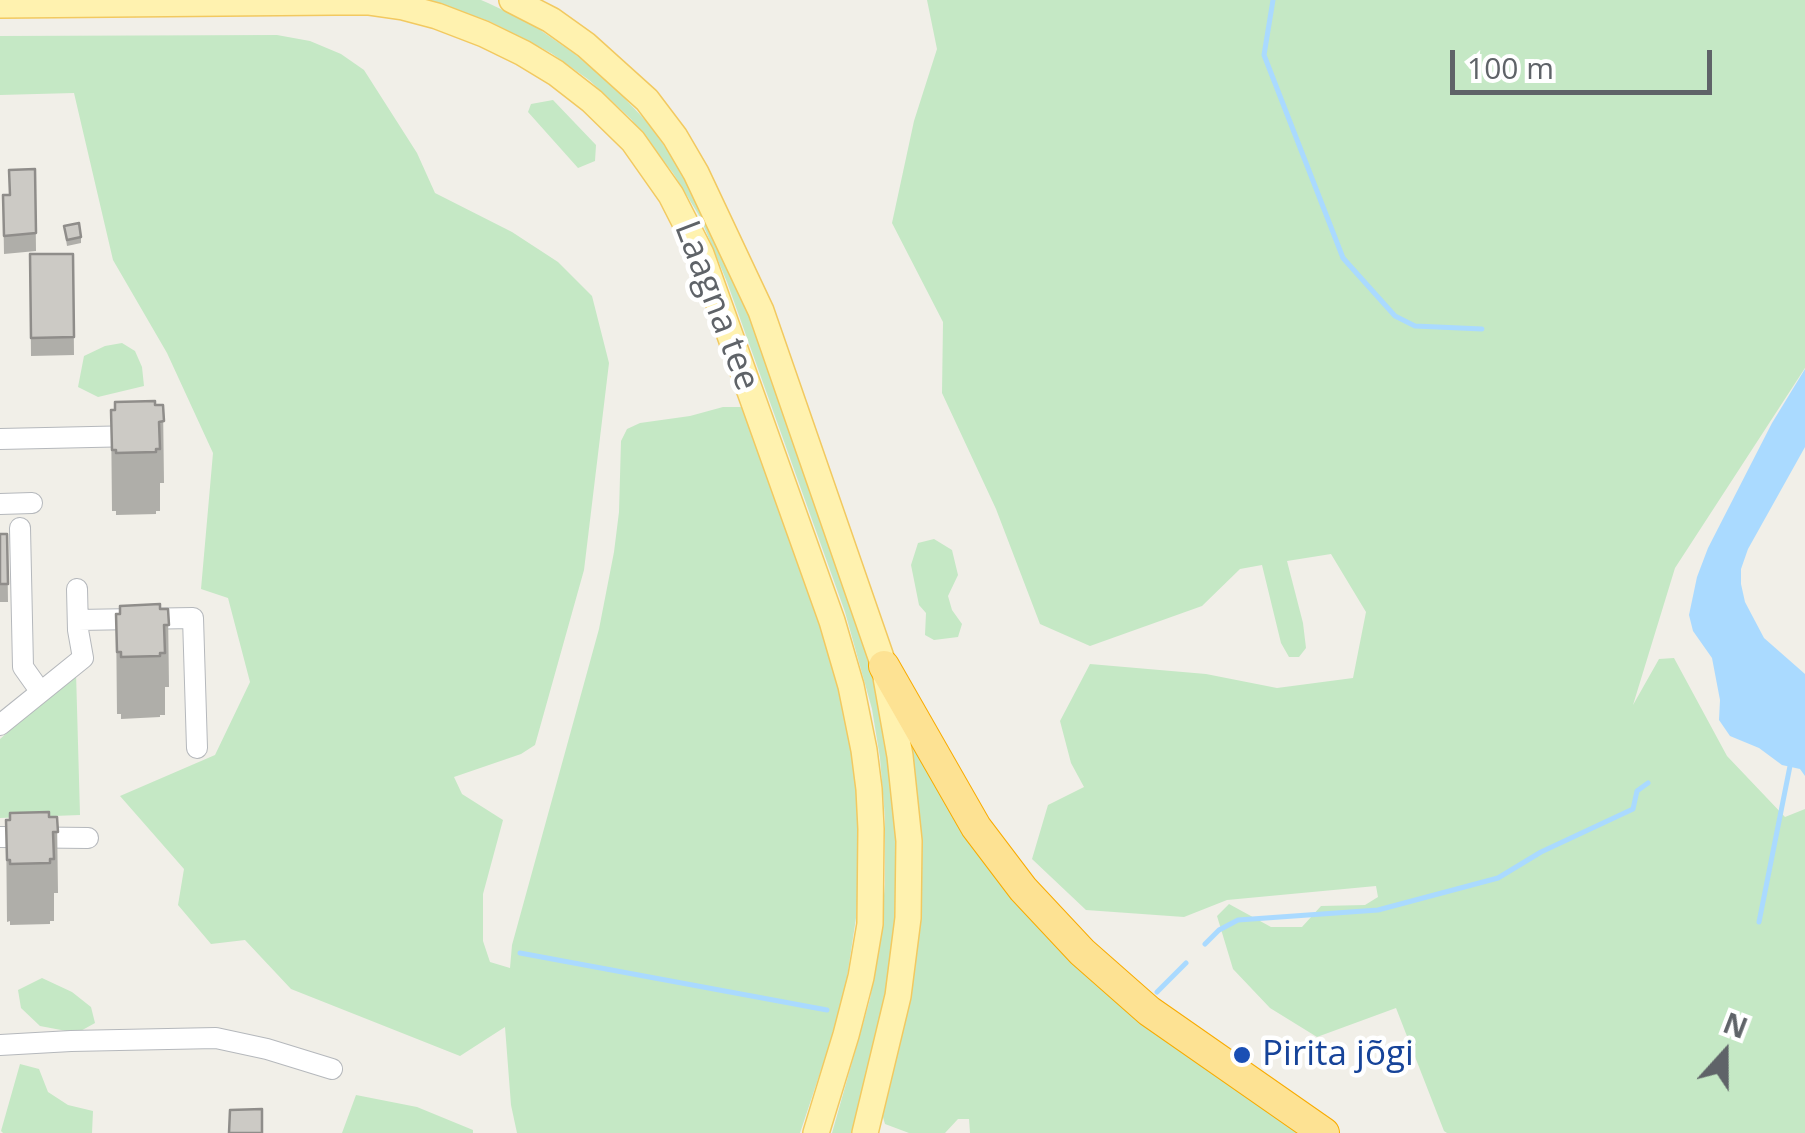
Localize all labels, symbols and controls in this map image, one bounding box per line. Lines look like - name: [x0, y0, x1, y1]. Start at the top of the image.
- scale bar: [1455, 30, 1718, 92]
- text: 100 m: [1467, 47, 1554, 88]
- street label: Laagna tee: [665, 215, 767, 397]
- north arrow: [1675, 1003, 1775, 1103]
- text: N: [1718, 1003, 1753, 1047]
- place label: Pirita jõgi: [1262, 1034, 1414, 1076]
- marker: Pirita jõgi: [1231, 1044, 1253, 1066]

